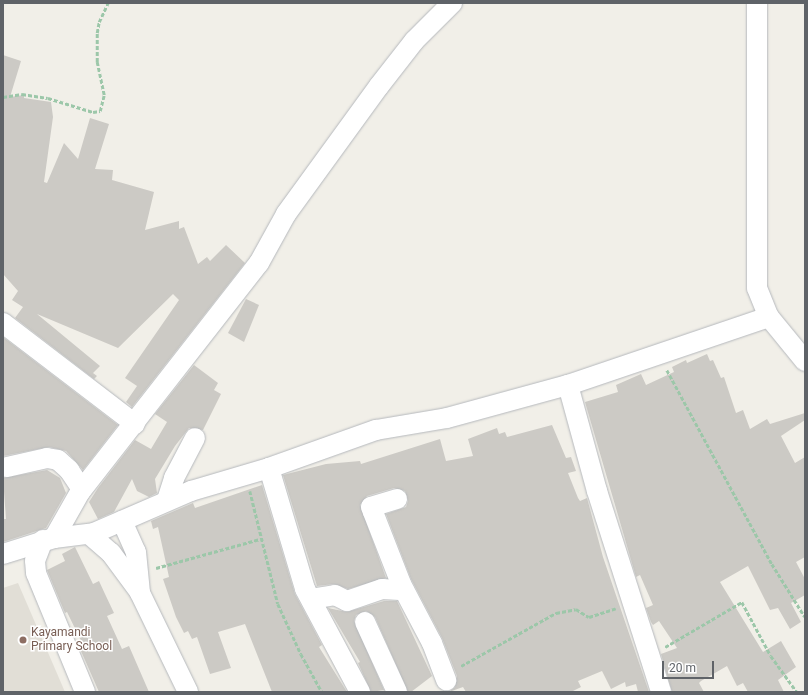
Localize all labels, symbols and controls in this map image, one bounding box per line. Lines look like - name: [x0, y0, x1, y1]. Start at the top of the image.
- place label: Kayamandi Primary School: [31, 626, 112, 654]
- marker: Kayamandi Primary School: [18, 635, 28, 645]
- scale bar: [664, 653, 716, 679]
- text: 20 m: [669, 661, 696, 675]

